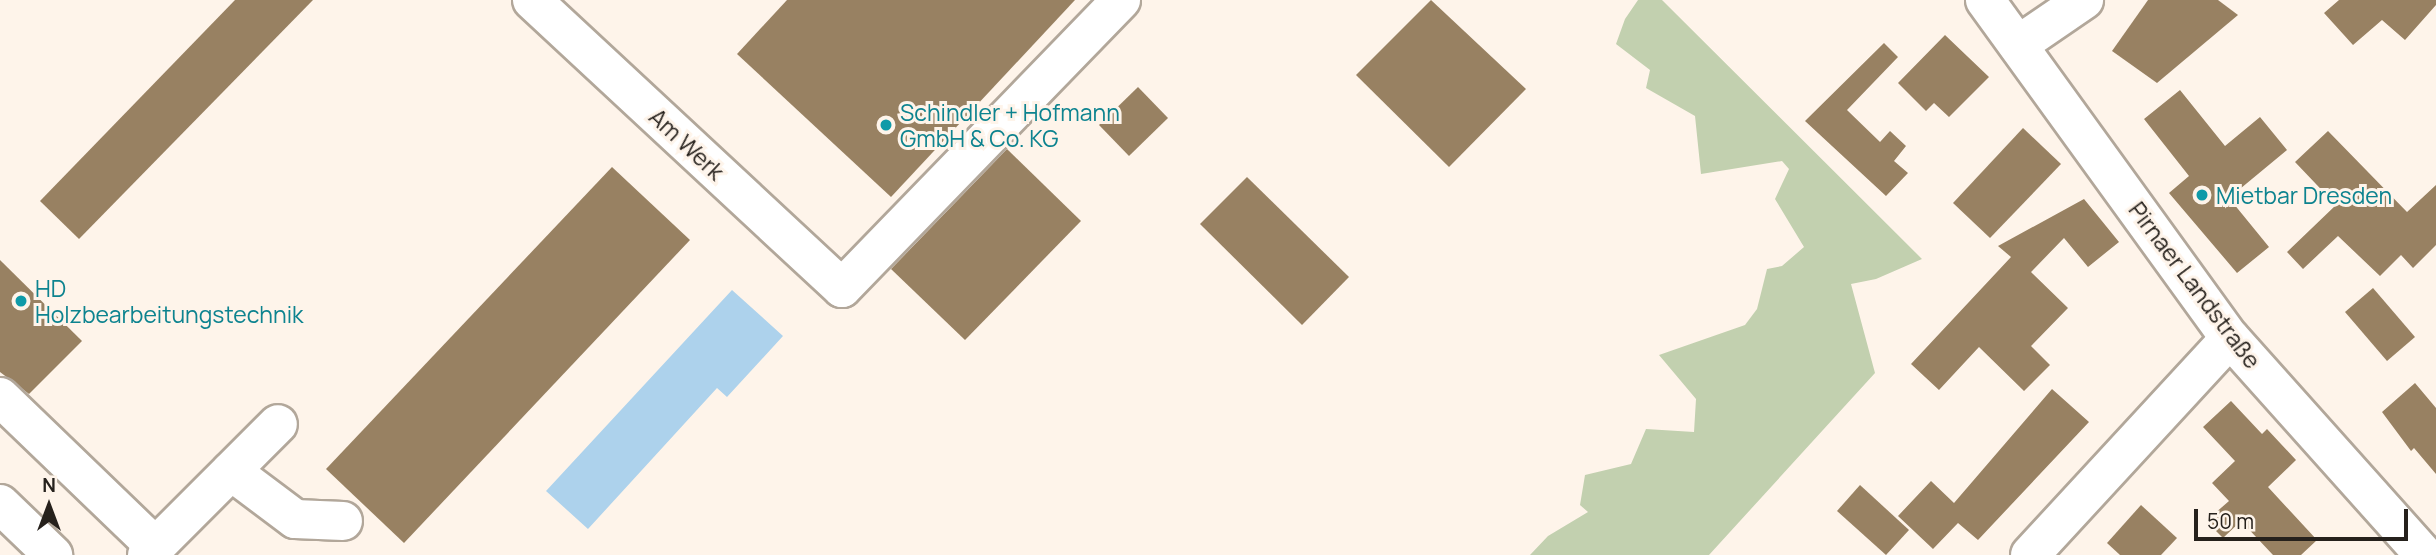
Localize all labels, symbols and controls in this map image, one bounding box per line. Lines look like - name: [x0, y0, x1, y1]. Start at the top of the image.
- place label: Schindler + Hofmann GmbH & Co. KG: [900, 98, 1120, 152]
- street label: Am Werk: [644, 103, 730, 185]
- marker: Schindler + Hofmann GmbH & Co. KG: [878, 117, 894, 133]
- place label: Mietbar Dresden: [2216, 181, 2392, 209]
- marker: Mietbar Dresden: [2194, 187, 2210, 203]
- street label: Pirnaer Landstraße: [2123, 196, 2267, 374]
- place label: HD Holzbearbeitungstechnik: [35, 274, 303, 328]
- marker: HD Holzbearbeitungstechnik: [13, 293, 29, 309]
- north arrow: [14, 471, 84, 541]
- text: N: [42, 472, 56, 498]
- scale bar: [2198, 496, 2412, 540]
- text: 50 m: [2207, 507, 2254, 535]

